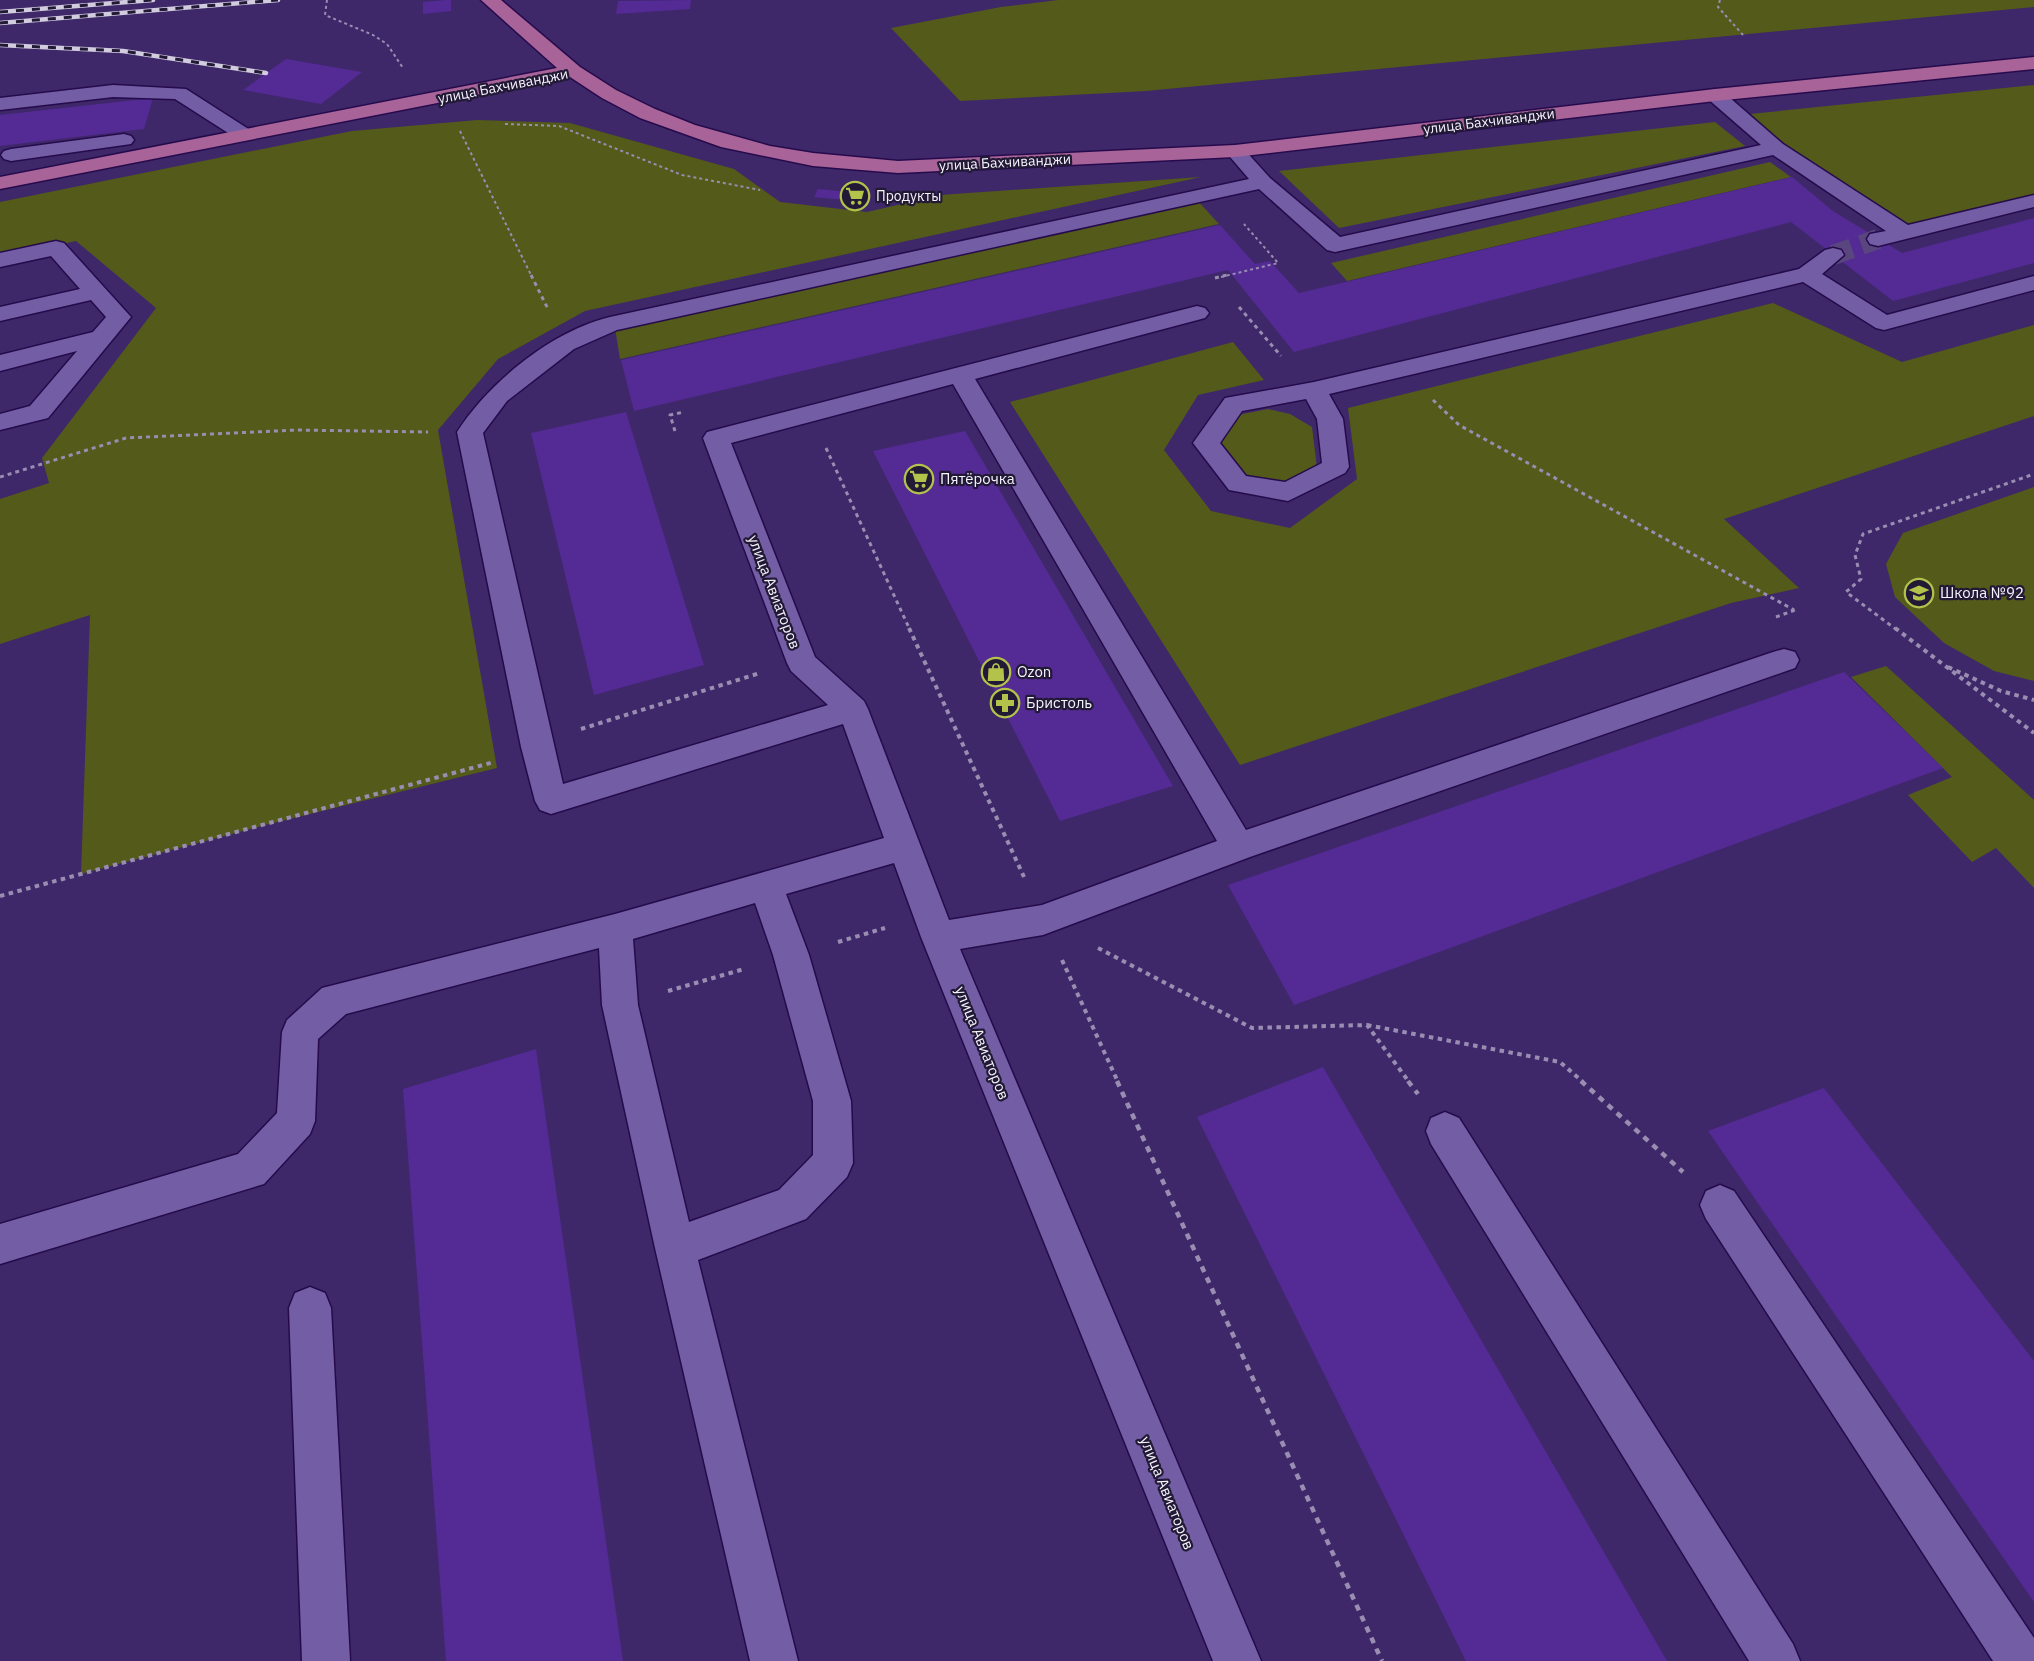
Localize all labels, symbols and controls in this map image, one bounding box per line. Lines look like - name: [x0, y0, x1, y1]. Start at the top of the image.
- street label: улица Бахчиванджи: [436, 65, 570, 107]
- street label: улица Бахчиванджи: [1422, 104, 1556, 138]
- street label: улица Бахчиванджи: [939, 150, 1071, 174]
- supermarket icon: Продукты: [839, 180, 871, 212]
- place label: Продукты: [876, 187, 941, 205]
- supermarket icon: Пятёрочка: [903, 463, 935, 495]
- place label: Пятёрочка: [940, 469, 1015, 488]
- street label: улица Авиаторов: [744, 532, 805, 651]
- school or university icon: Школа №92: [1903, 577, 1935, 609]
- place label: Школа №92: [1940, 583, 2024, 602]
- shop icon: Ozon: [980, 656, 1012, 688]
- place label: Ozon: [1017, 662, 1051, 681]
- pharmacy icon: Бристоль: [989, 687, 1021, 719]
- place label: Бристоль: [1026, 693, 1092, 712]
- street label: улица Авиаторов: [951, 983, 1014, 1102]
- street label: улица Авиаторов: [1136, 1433, 1199, 1552]

